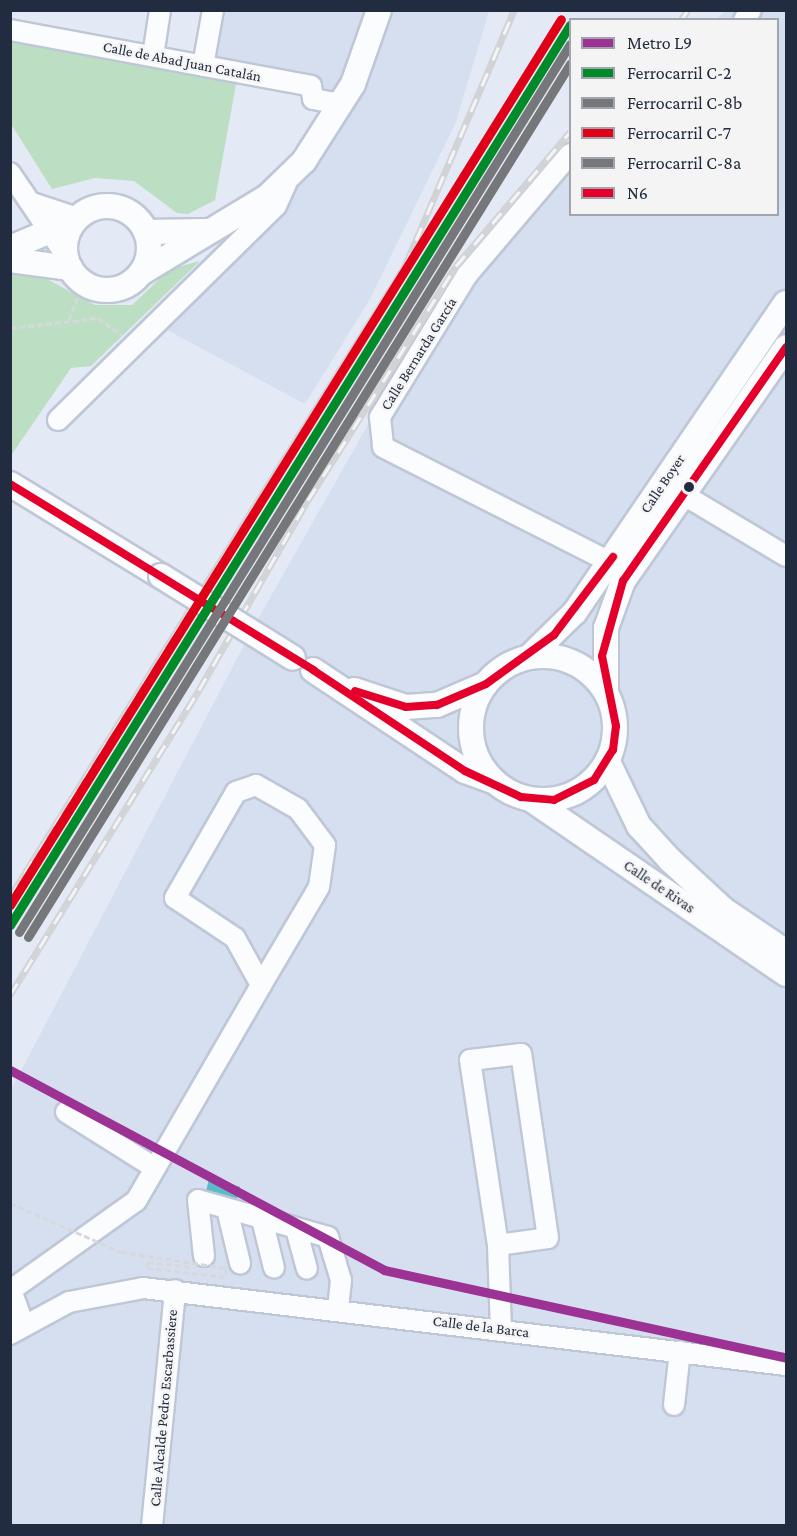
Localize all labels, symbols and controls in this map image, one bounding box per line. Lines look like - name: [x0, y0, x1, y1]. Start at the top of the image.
- legend: [569, 18, 779, 216]
- text: Metro L9: [627, 33, 692, 53]
- street label: Calle de Abad Juan Catalán: [101, 38, 263, 86]
- text: Ferrocarril C-2: [627, 63, 732, 83]
- text: Ferrocarril C-8b: [627, 93, 742, 113]
- text: Ferrocarril C-7: [627, 123, 731, 143]
- text: Ferrocarril C-8a: [627, 153, 741, 173]
- text: N6: [627, 183, 648, 203]
- street label: Calle Bernarda García: [377, 294, 461, 414]
- street label: Calle Boyer: [637, 451, 689, 517]
- unlabelled marker: [683, 481, 695, 493]
- street label: Calle de Rivas: [620, 857, 698, 917]
- street label: Calle Alcalde Pedro Escarbassiere: [146, 1309, 182, 1507]
- street label: Calle de la Barca: [432, 1312, 530, 1342]

